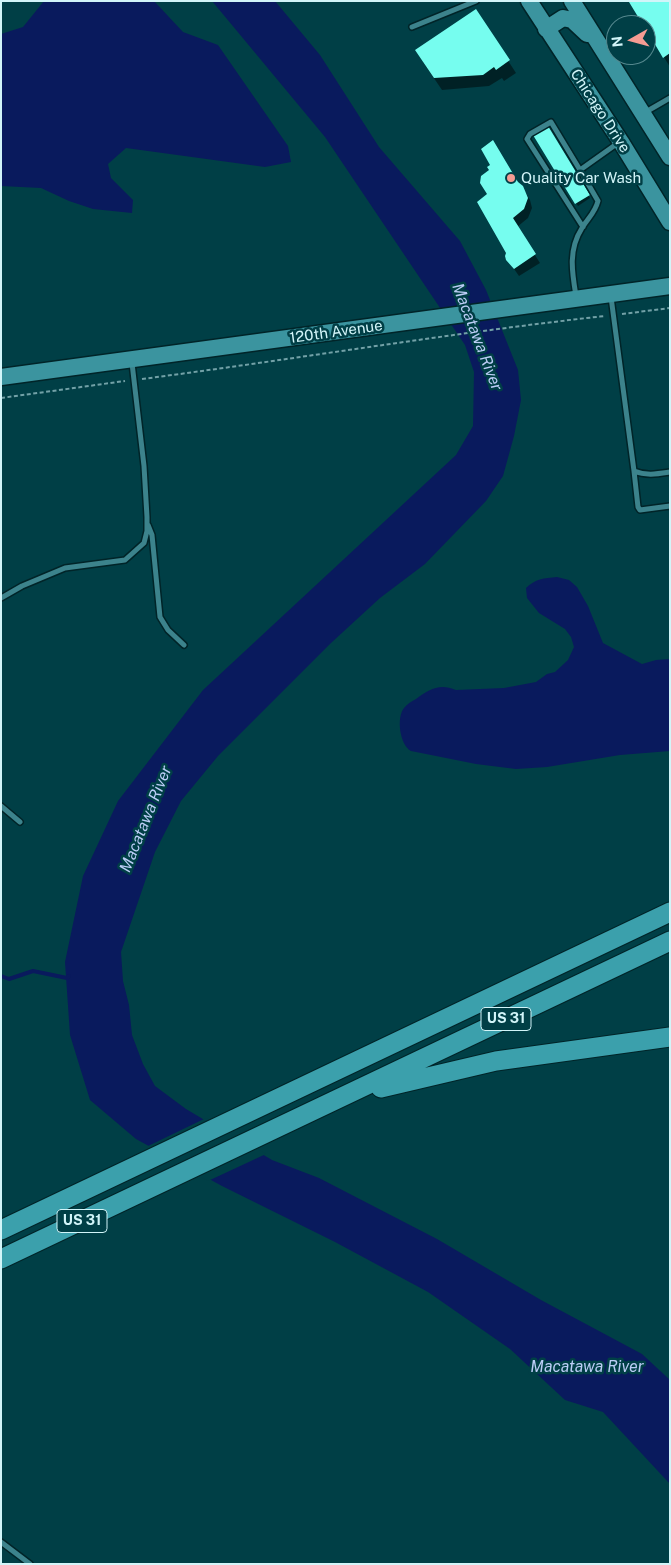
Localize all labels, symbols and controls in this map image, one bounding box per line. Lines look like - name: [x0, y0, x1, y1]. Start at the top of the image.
- north arrow: [606, 15, 656, 65]
- text: N: [608, 35, 626, 48]
- street label: Chicago Drive: [566, 66, 634, 156]
- place label: Quality Car Wash: [521, 169, 641, 187]
- marker: Quality Car Wash: [505, 172, 517, 184]
- water label: Macatawa River: [448, 281, 506, 393]
- street label: 120th Avenue: [288, 317, 384, 347]
- water label: Macatawa River: [116, 763, 176, 875]
- road number: US 31: [481, 1008, 531, 1030]
- road number: US 31: [57, 1210, 107, 1232]
- water label: Macatawa River: [530, 1357, 644, 1377]

